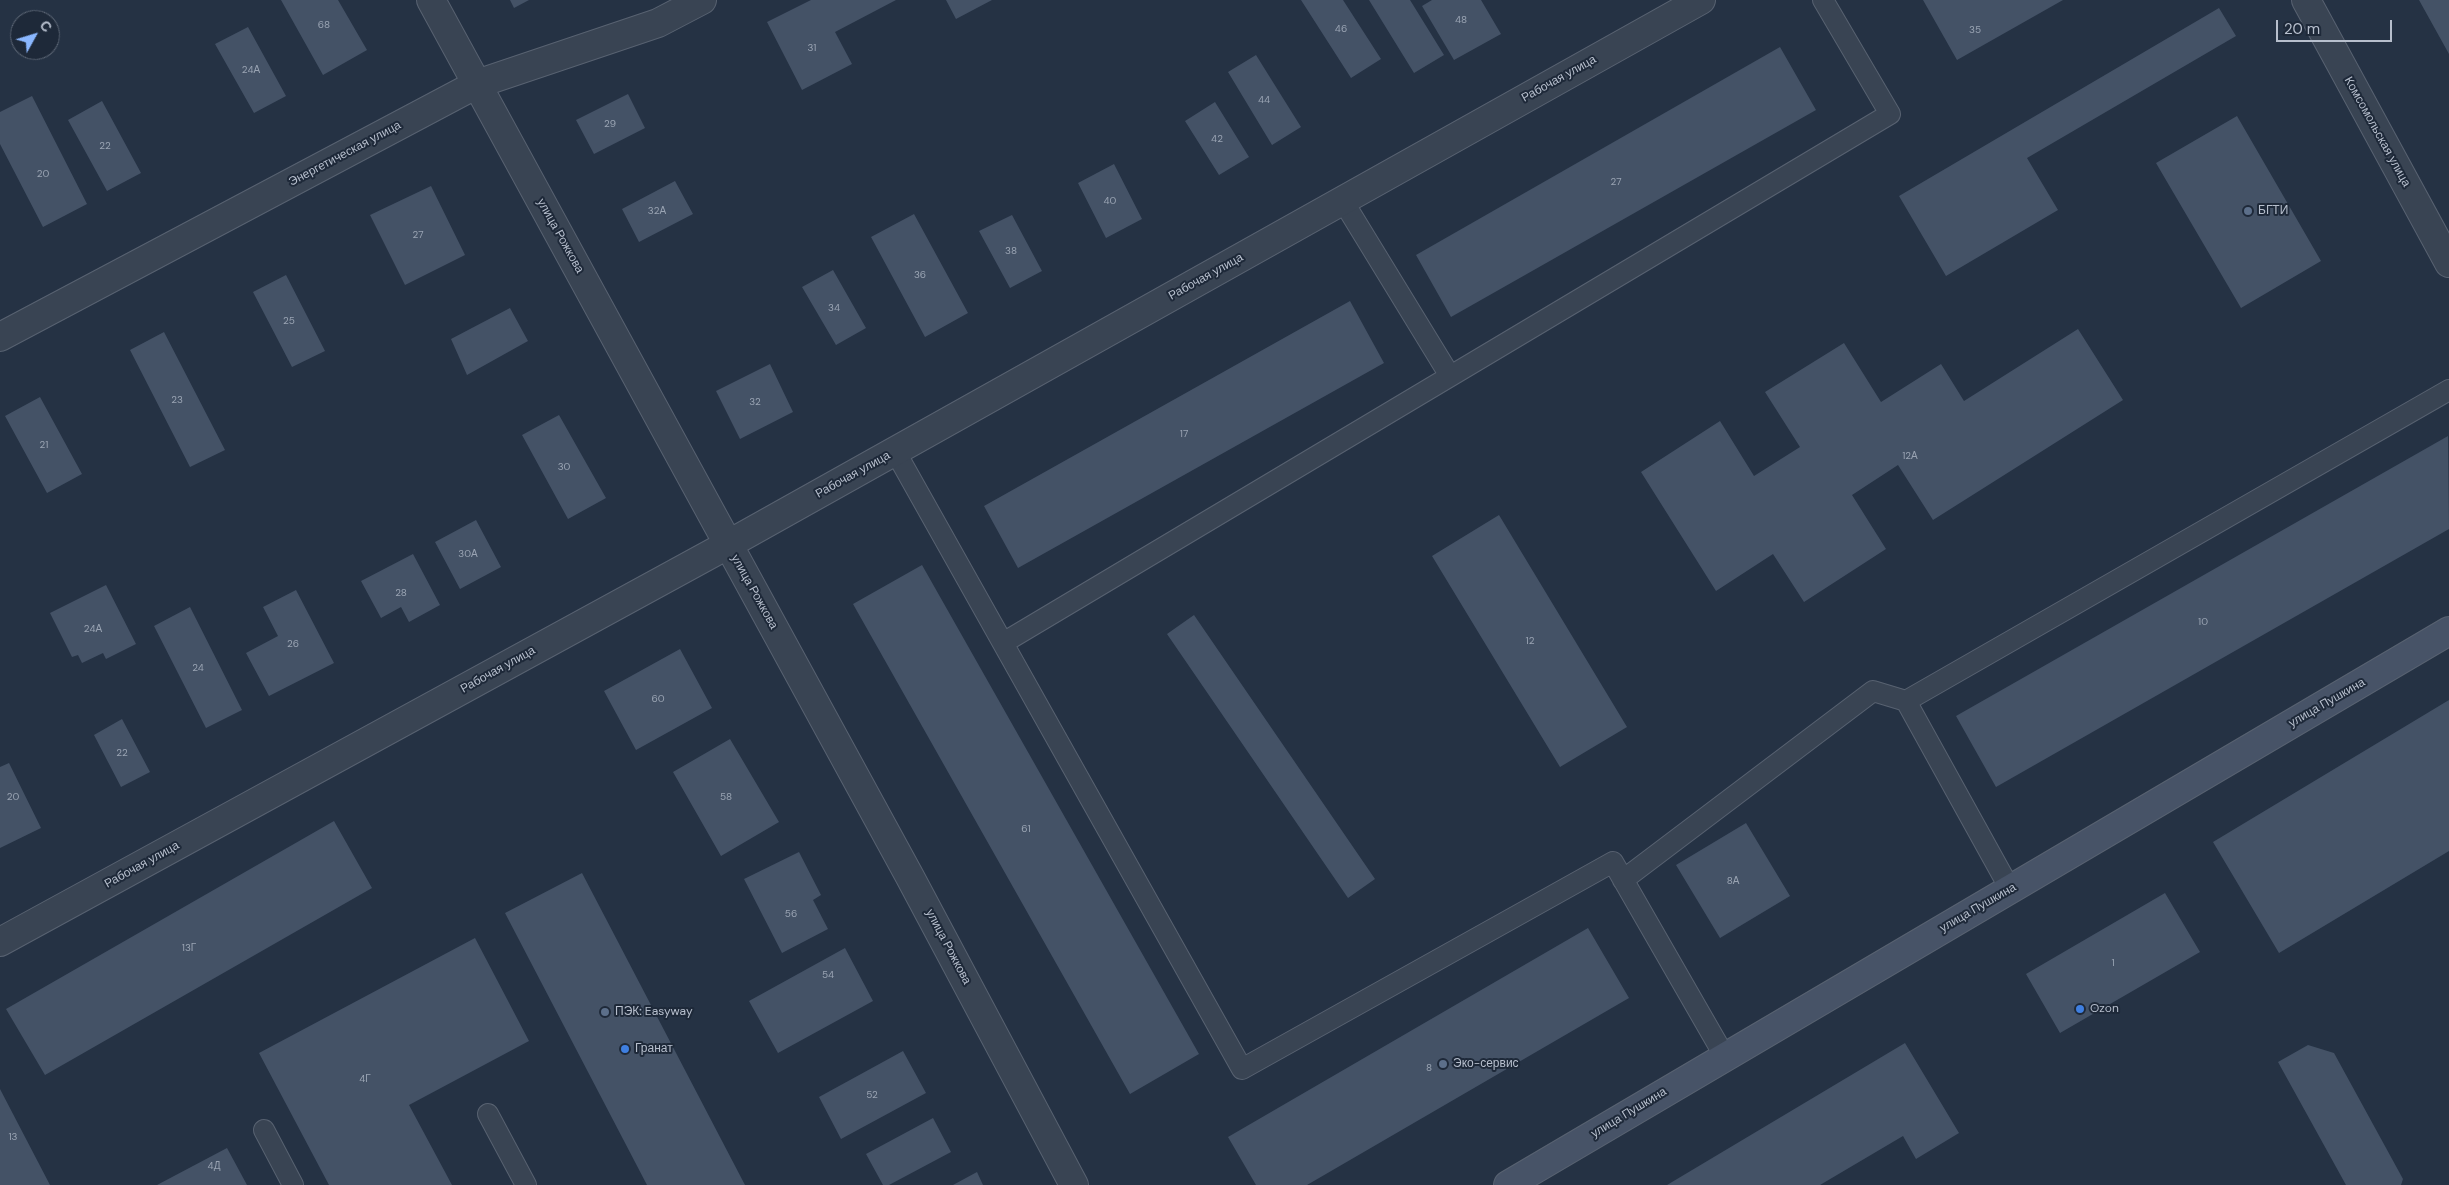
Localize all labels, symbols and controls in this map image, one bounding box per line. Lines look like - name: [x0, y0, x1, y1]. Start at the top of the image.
- north arrow: [10, 10, 60, 60]
- scale bar: [2279, 10, 2395, 42]
- house number: 48: [1455, 14, 1467, 26]
- text: С: [36, 17, 56, 36]
- house number: 68: [318, 19, 330, 31]
- text: 20 m: [2284, 19, 2320, 39]
- house number: 46: [1335, 23, 1347, 35]
- house number: 35: [1969, 24, 1981, 36]
- house number: 31: [808, 42, 816, 54]
- street label: Рабочая улица: [1519, 53, 1599, 105]
- house number: 24А: [242, 64, 260, 76]
- street label: Комсомольская улица: [2341, 75, 2413, 189]
- house number: 44: [1258, 94, 1270, 106]
- street label: Энергетическая улица: [286, 118, 404, 190]
- house number: 29: [604, 118, 616, 130]
- house number: 42: [1211, 133, 1223, 145]
- house number: 22: [99, 140, 111, 152]
- house number: 20: [37, 168, 49, 180]
- house number: 27: [1611, 176, 1621, 188]
- house number: 40: [1104, 195, 1116, 207]
- street label: улица Рожкова: [534, 196, 586, 276]
- place label: БГТИ: [2258, 204, 2288, 218]
- house number: 32А: [648, 205, 666, 217]
- marker: БГТИ: [2242, 205, 2254, 217]
- house number: 27: [413, 229, 423, 241]
- house number: 38: [1005, 245, 1017, 257]
- street label: Рабочая улица: [1166, 251, 1246, 303]
- house number: 36: [914, 269, 926, 281]
- house number: 34: [828, 302, 840, 314]
- house number: 25: [283, 315, 295, 327]
- house number: 23: [171, 394, 183, 406]
- house number: 32: [749, 396, 761, 408]
- house number: 17: [1180, 428, 1188, 440]
- house number: 21: [40, 439, 48, 451]
- street label: Рабочая улица: [813, 449, 893, 501]
- house number: 12А: [1902, 450, 1918, 462]
- house number: 30: [558, 461, 570, 473]
- house number: 30А: [458, 548, 478, 560]
- street label: улица Рожкова: [728, 552, 780, 632]
- house number: 28: [395, 587, 407, 599]
- house number: 10: [2198, 616, 2208, 628]
- house number: 24А: [84, 623, 102, 635]
- house number: 12: [1526, 635, 1534, 647]
- house number: 26: [287, 638, 299, 650]
- street label: Рабочая улица: [458, 644, 538, 696]
- house number: 24: [192, 662, 204, 674]
- street label: улица Пушкина: [2286, 675, 2368, 731]
- house number: 60: [651, 693, 665, 705]
- house number: 22: [116, 747, 128, 759]
- house number: 20: [7, 791, 19, 803]
- house number: 58: [720, 791, 732, 803]
- house number: 61: [1021, 823, 1031, 835]
- street label: Рабочая улица: [102, 839, 182, 891]
- house number: 8А: [1727, 875, 1739, 887]
- street label: улица Пушкина: [1937, 880, 2019, 936]
- street label: улица Рожкова: [922, 907, 974, 987]
- house number: 56: [785, 908, 797, 920]
- house number: 13Г: [182, 942, 196, 954]
- house number: 1: [2111, 957, 2115, 969]
- house number: 54: [822, 969, 834, 981]
- place label: Ozon: [2090, 1002, 2119, 1016]
- marker: Ozon: [2074, 1003, 2086, 1015]
- place label: ПЭК: Easyway: [615, 1005, 693, 1019]
- marker: ПЭК: Easyway: [599, 1006, 611, 1018]
- place label: Гранат: [635, 1042, 673, 1056]
- marker: Гранат: [619, 1043, 631, 1055]
- place label: Эко-сервис: [1453, 1057, 1519, 1071]
- marker: Эко-сервис: [1437, 1058, 1449, 1070]
- house number: 8: [1426, 1062, 1432, 1074]
- house number: 4Г: [359, 1073, 371, 1085]
- street label: улица Пушкина: [1589, 1085, 1669, 1141]
- house number: 52: [866, 1089, 878, 1101]
- house number: 13: [8, 1131, 18, 1143]
- house number: 4Д: [208, 1160, 220, 1172]

